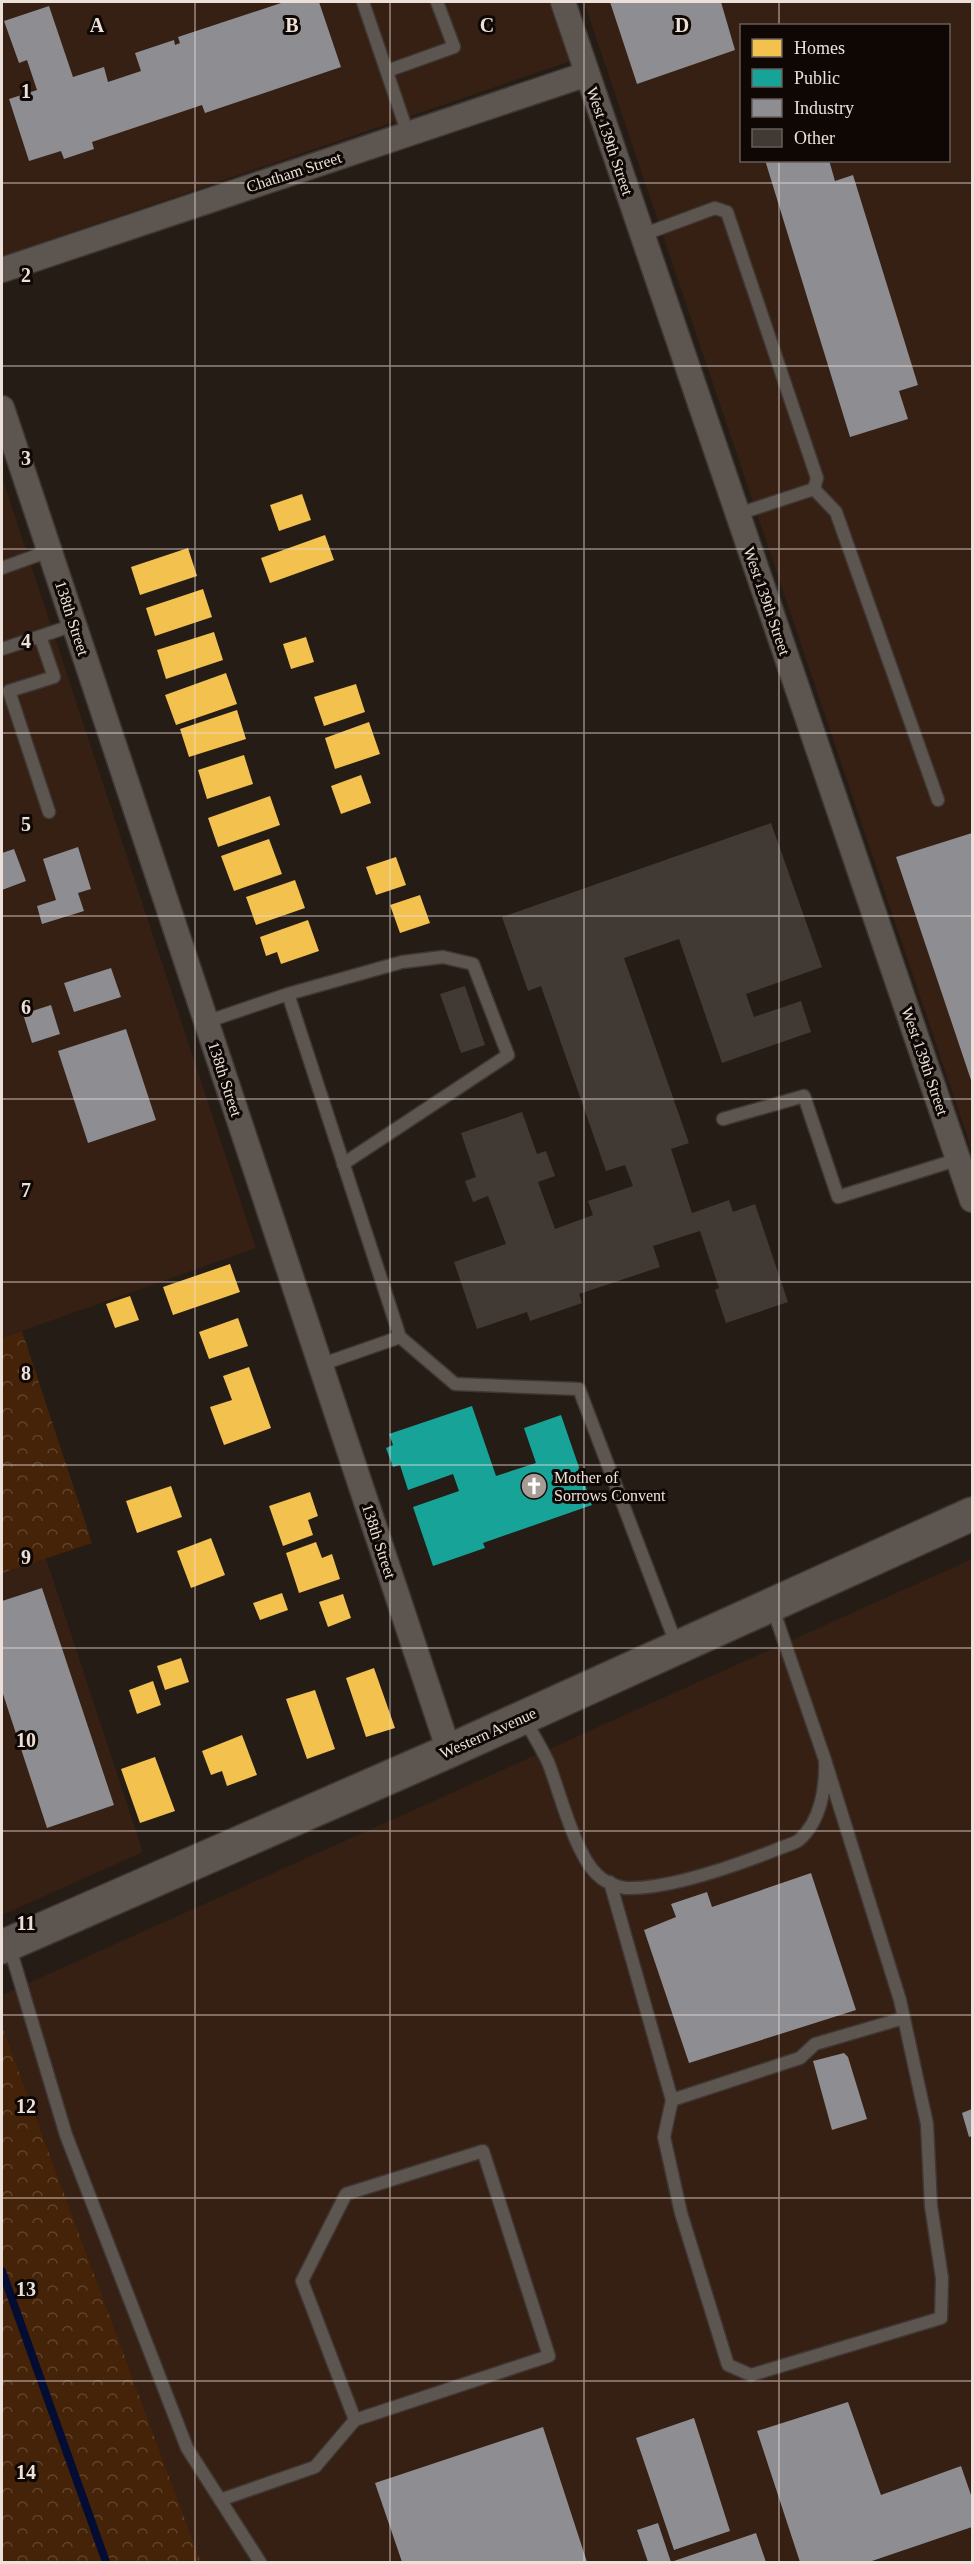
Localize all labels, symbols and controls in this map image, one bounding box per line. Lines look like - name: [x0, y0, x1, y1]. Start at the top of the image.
- text: A: [90, 14, 105, 36]
- text: B: [285, 14, 299, 36]
- text: C: [480, 14, 494, 36]
- text: D: [675, 14, 689, 36]
- legend: [740, 24, 950, 162]
- text: Homes: [794, 38, 845, 58]
- text: Public: [794, 68, 840, 88]
- text: 1: [21, 80, 31, 102]
- street label: West 139th Street: [584, 85, 637, 198]
- text: Industry: [794, 98, 854, 118]
- text: Other: [794, 128, 835, 148]
- street label: Chatham Street: [244, 148, 344, 195]
- text: 2: [21, 264, 31, 286]
- text: 3: [21, 447, 31, 469]
- street label: West 139th Street: [741, 545, 794, 658]
- street label: 138th Street: [52, 578, 92, 658]
- text: 4: [21, 630, 31, 652]
- text: 5: [21, 813, 31, 835]
- text: 6: [21, 996, 31, 1018]
- street label: West 139th Street: [899, 1005, 952, 1118]
- street label: 138th Street: [205, 1039, 245, 1119]
- text: 7: [21, 1179, 31, 1201]
- text: 8: [21, 1362, 31, 1384]
- place label: Mother of Sorrows Convent: [554, 1469, 666, 1504]
- church icon: Mother of Sorrows Convent: [519, 1471, 549, 1501]
- street label: 138th Street: [359, 1501, 399, 1581]
- text: 9: [21, 1546, 31, 1568]
- street label: Western Avenue: [437, 1704, 539, 1762]
- text: 10: [16, 1729, 36, 1751]
- text: 11: [17, 1912, 35, 1934]
- text: 12: [16, 2095, 36, 2117]
- text: 13: [16, 2278, 36, 2300]
- text: 14: [16, 2461, 36, 2483]

